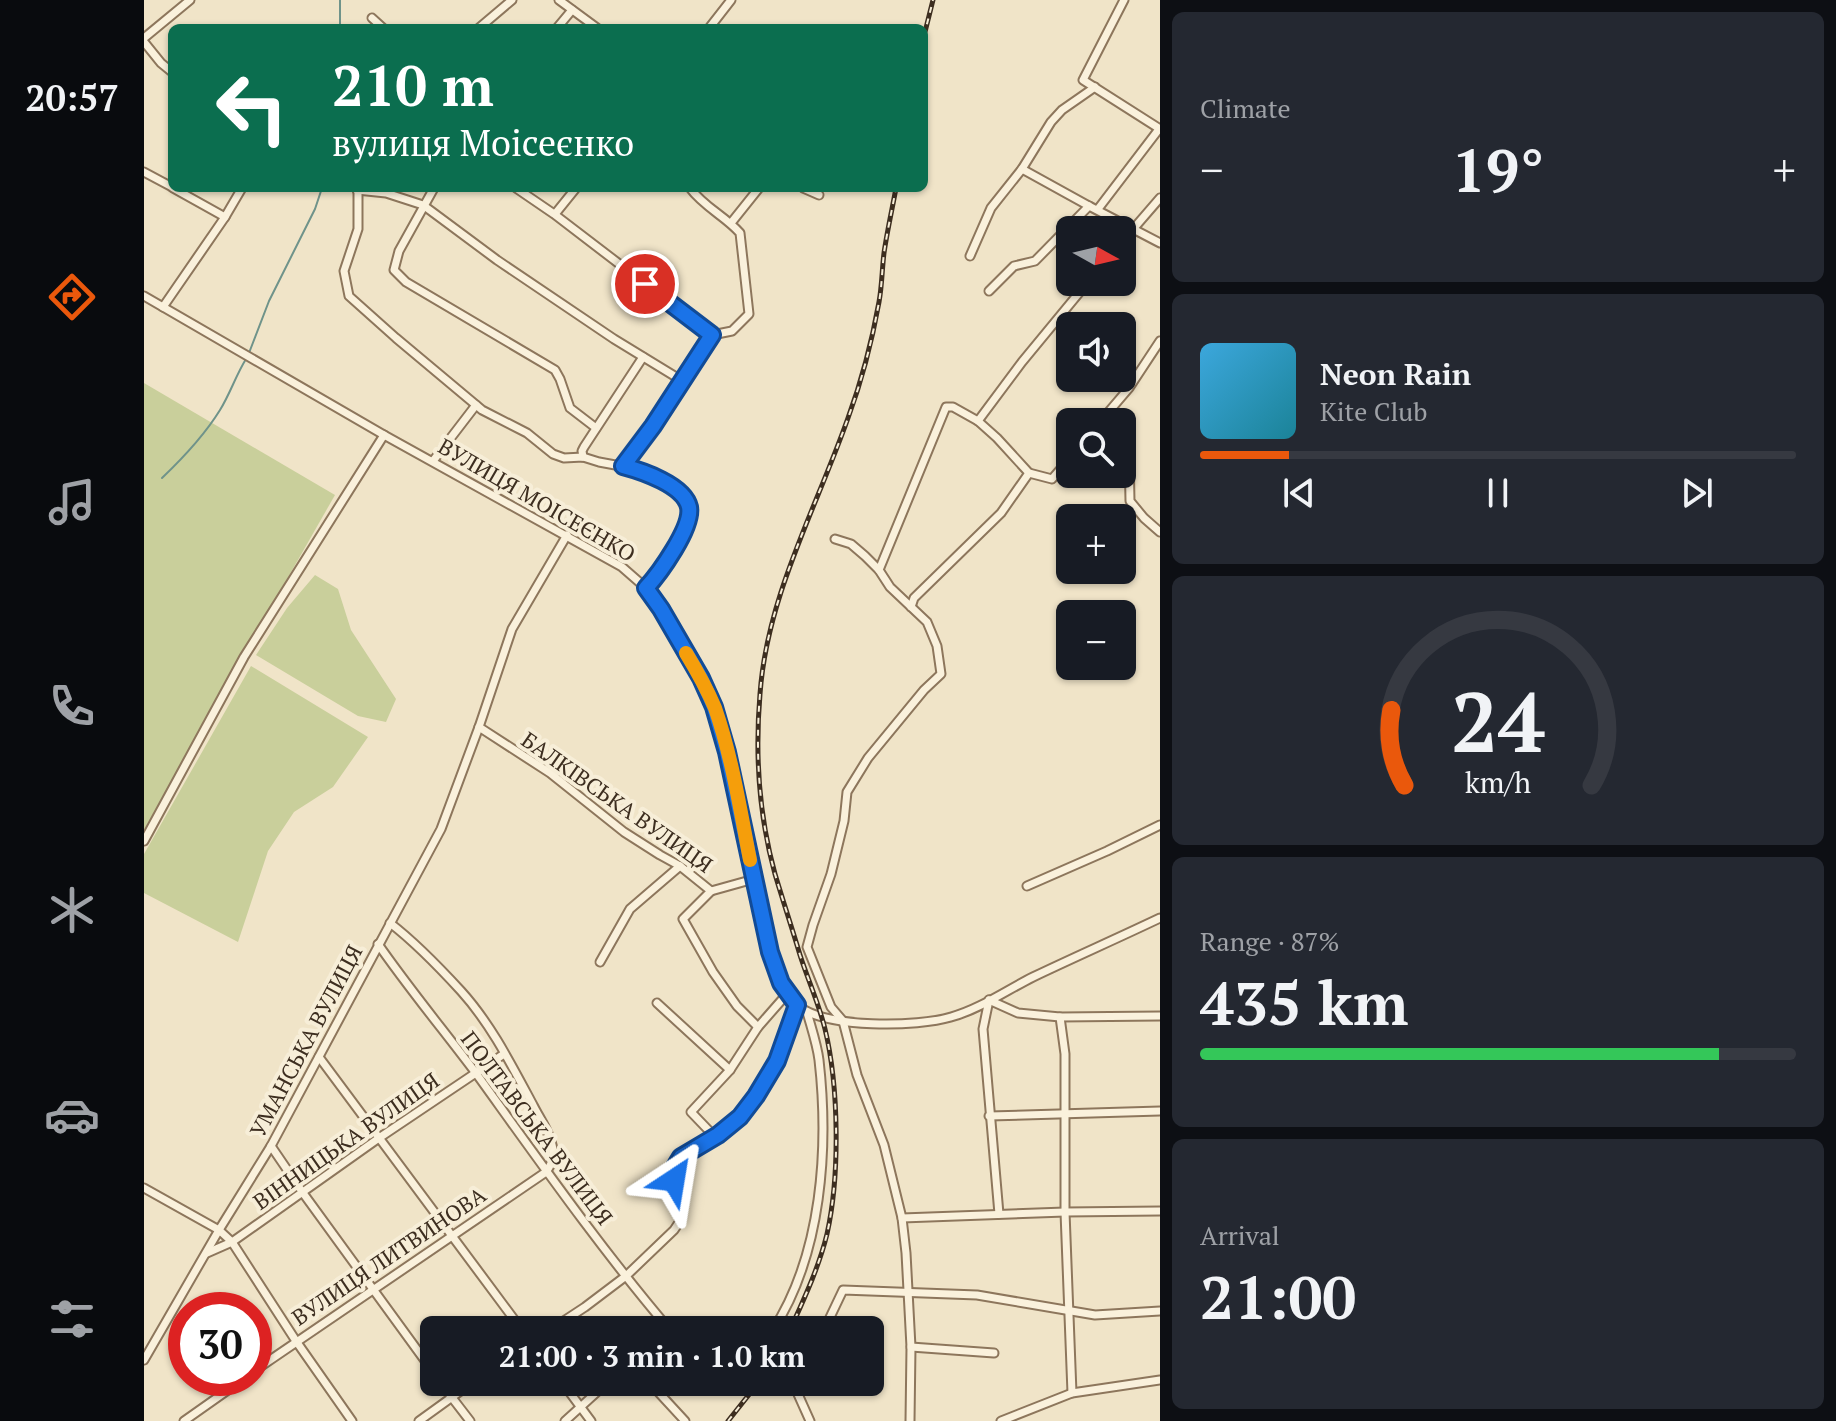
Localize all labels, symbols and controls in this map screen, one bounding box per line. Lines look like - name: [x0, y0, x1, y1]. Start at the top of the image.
- text: 210 m: [332, 48, 494, 122]
- icon: left: [200, 56, 304, 160]
- text: 20:57: [25, 74, 119, 121]
- text: Climate: [1200, 91, 1291, 125]
- text: вулиця Моісеєнко: [332, 119, 634, 166]
- text: 19°: [1452, 130, 1544, 209]
- text: −: [1200, 140, 1223, 199]
- text: +: [1773, 140, 1796, 199]
- north arrow: [1056, 216, 1136, 296]
- map controls: [1056, 216, 1136, 680]
- pin: [611, 250, 679, 318]
- icon: arrive: [623, 262, 667, 306]
- icon: directions: [44, 269, 100, 325]
- button: sound: [1056, 312, 1136, 392]
- text: Neon Rain: [1320, 354, 1471, 394]
- text: Kite Club: [1320, 394, 1427, 428]
- button: search: [1056, 408, 1136, 488]
- street label: ВУЛИЦЯ МОІСЕЄНКО: [433, 431, 641, 568]
- icon: previous: [1277, 471, 1321, 515]
- icon: pause: [1476, 471, 1520, 515]
- icon: next: [1675, 471, 1719, 515]
- icon: music: [44, 474, 100, 530]
- button: +: [1056, 504, 1136, 584]
- button: −: [1056, 600, 1136, 680]
- text: 24: [1451, 666, 1545, 776]
- icon: phone: [44, 678, 100, 734]
- street label: БАЛКІВСЬКА ВУЛИЦЯ: [516, 725, 719, 879]
- text: km/h: [1465, 764, 1531, 802]
- icon: climate: [44, 882, 100, 938]
- text: Range · 87%: [1200, 924, 1339, 958]
- street label: УМАНСЬКА ВУЛИЦЯ: [243, 940, 368, 1142]
- text: 435 km: [1200, 963, 1408, 1042]
- street label: ПОЛТАВСЬКА ВУЛИЦЯ: [455, 1025, 620, 1230]
- street label: ВІННИЦЬКА ВУЛИЦЯ: [247, 1065, 444, 1216]
- icon: car: [44, 1087, 100, 1143]
- position arrow: [632, 1138, 716, 1222]
- street label: ВУЛИЦЯ ЛИТВИНОВА: [286, 1179, 492, 1331]
- text: Arrival: [1200, 1218, 1280, 1252]
- text: 21:00: [1200, 1257, 1356, 1336]
- icon: filters: [44, 1291, 100, 1347]
- speed limit sign: 30: [168, 1292, 272, 1396]
- text: 21:00 · 3 min · 1.0 km: [499, 1336, 805, 1376]

